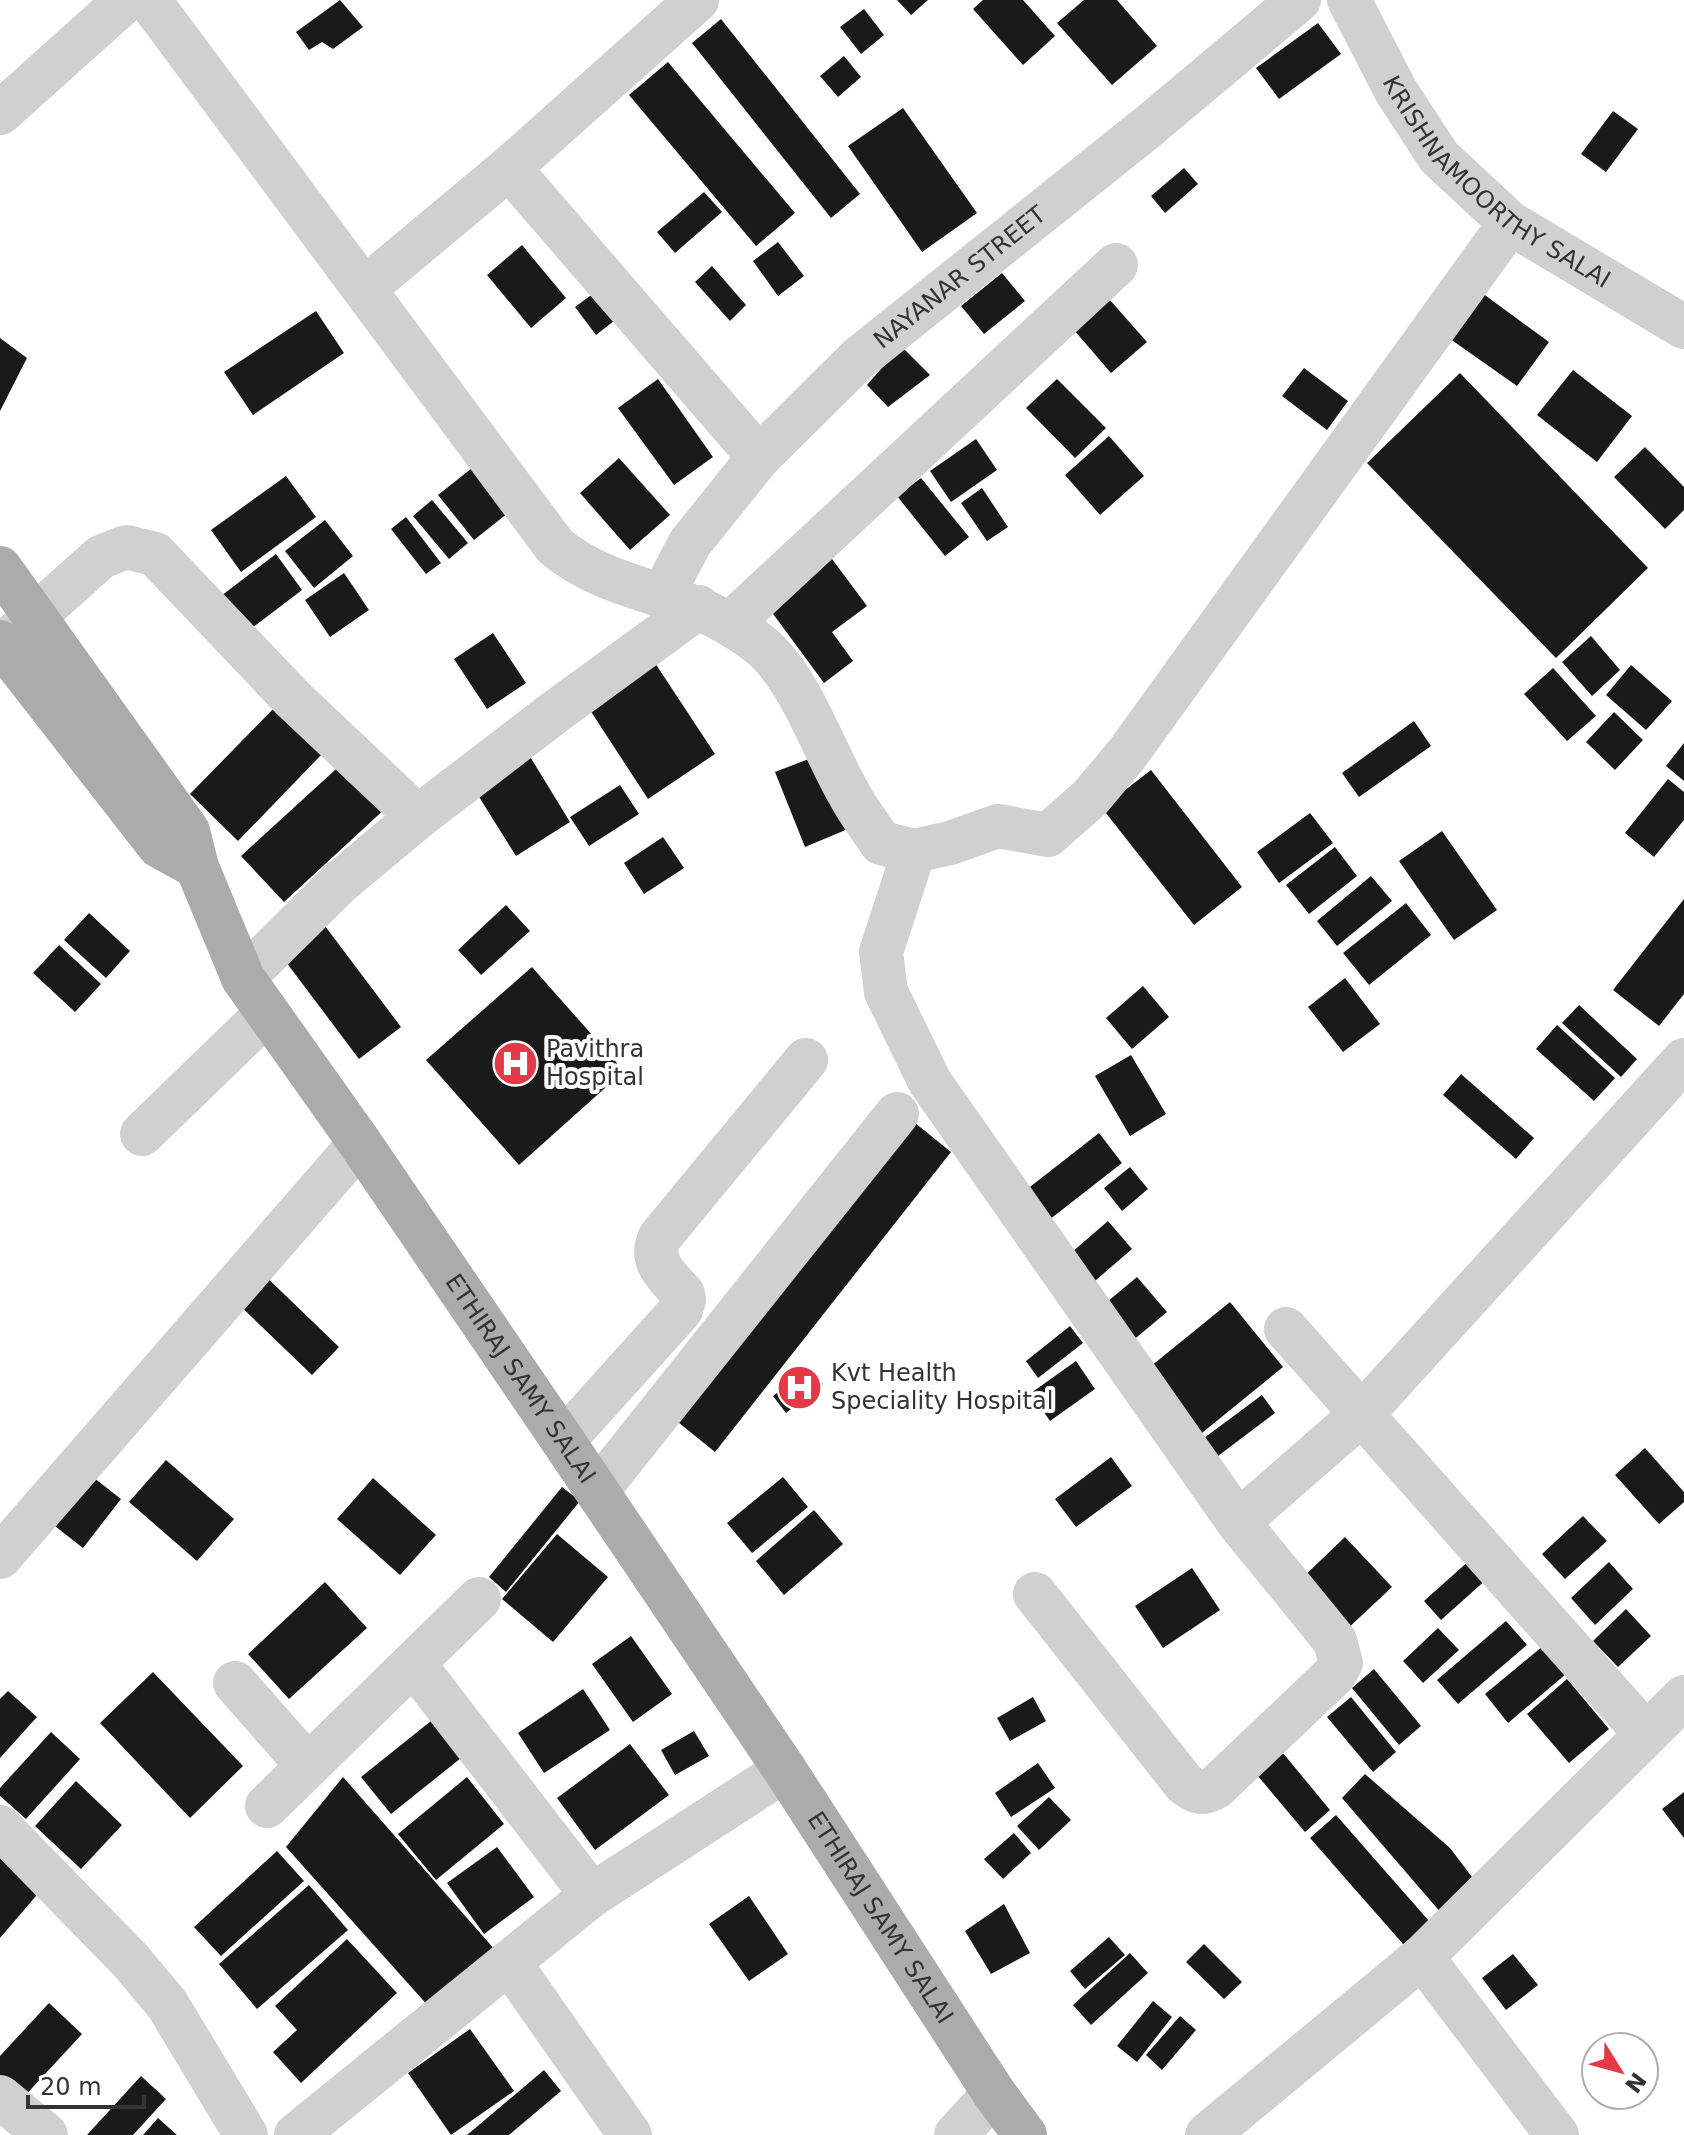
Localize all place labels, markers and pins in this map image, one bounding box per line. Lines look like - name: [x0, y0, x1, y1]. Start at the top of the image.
- place label: Pavithra Hospital: [546, 1035, 644, 1091]
- hospital icon: Pavithra Hospital: [491, 1039, 539, 1087]
- place label: Kvt Health Speciality Hospital: [831, 1359, 1053, 1415]
- hospital icon: Kvt Health Speciality Hospital: [776, 1363, 824, 1411]

